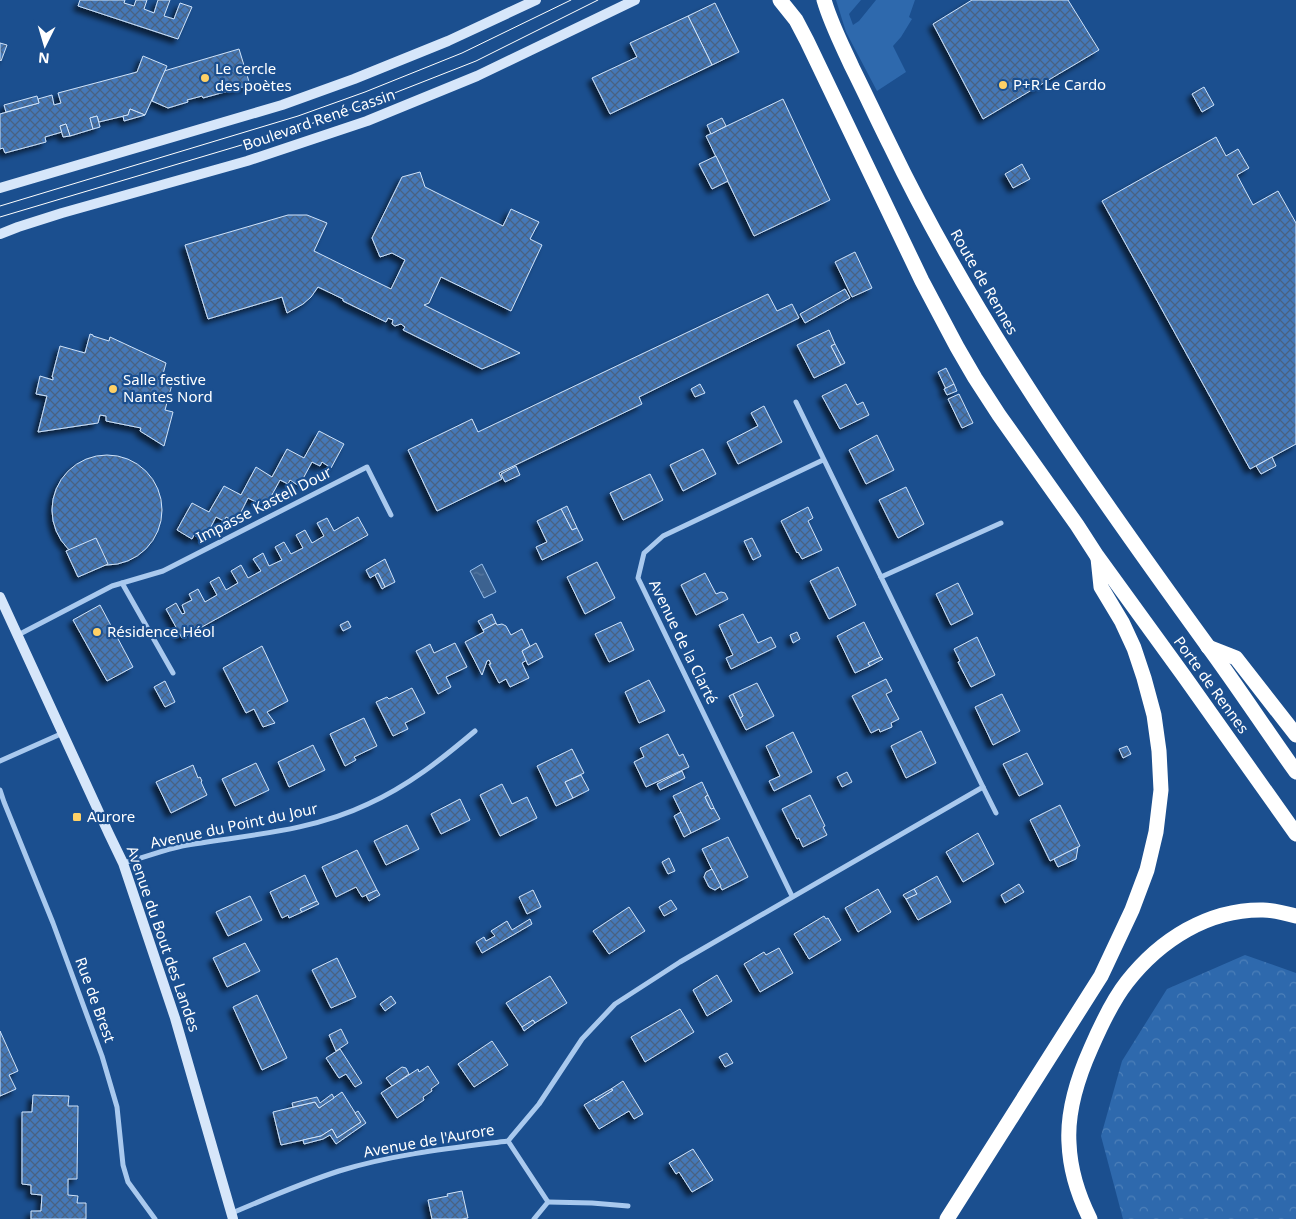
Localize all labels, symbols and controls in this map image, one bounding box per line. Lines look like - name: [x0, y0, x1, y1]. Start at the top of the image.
- north arrow: [20, 20, 70, 70]
- text: N: [37, 48, 50, 68]
- place label: Le cercle des poètes: [215, 58, 292, 95]
- marker: Le cercle des poètes: [199, 72, 211, 84]
- place label: P+R Le Cardo: [1013, 74, 1106, 94]
- marker: P+R Le Cardo: [997, 79, 1009, 91]
- street label: Boulevard René Cassin: [240, 84, 398, 155]
- street label: Route de Rennes: [946, 225, 1023, 338]
- place label: Salle festive Nantes Nord: [123, 369, 213, 406]
- marker: Salle festive Nantes Nord: [107, 383, 119, 395]
- street label: Impasse Kastell Dour: [192, 461, 335, 547]
- street label: Avenue de la Clarté: [645, 576, 723, 707]
- place label: Résidence Héol: [107, 621, 215, 641]
- marker: Résidence Héol: [91, 626, 103, 638]
- street label: Porte de Rennes: [1170, 632, 1254, 737]
- street label: Avenue du Point du Jour: [148, 798, 319, 853]
- place label: Aurore: [87, 806, 135, 826]
- marker: Aurore: [71, 811, 83, 823]
- street label: Avenue du Bout des Landes: [123, 843, 205, 1034]
- street label: Rue de Brest: [71, 954, 121, 1046]
- street label: Avenue de l'Aurore: [362, 1119, 496, 1161]

